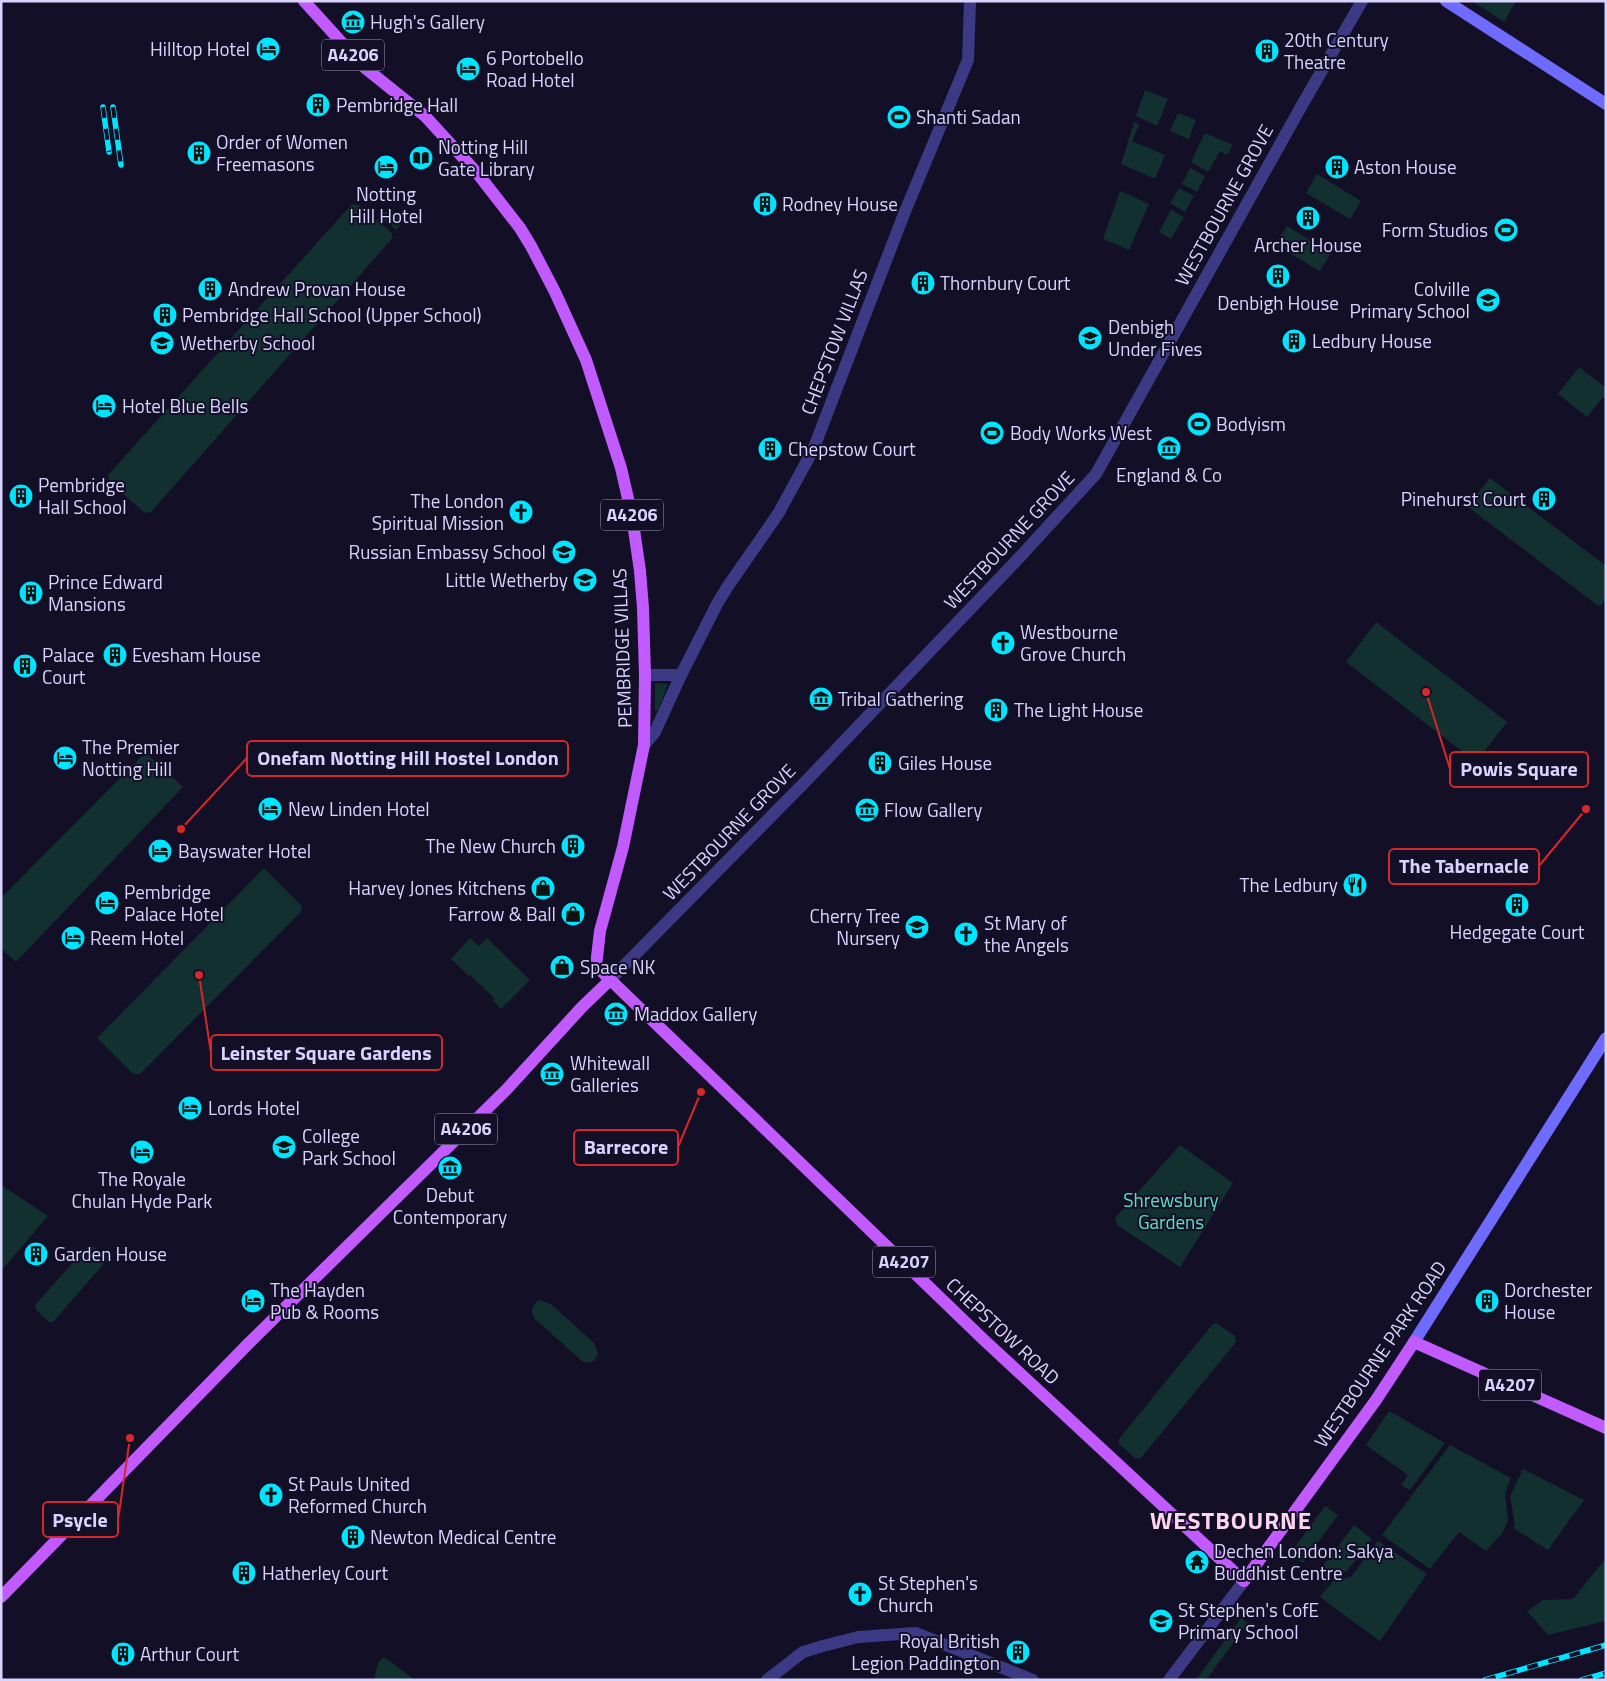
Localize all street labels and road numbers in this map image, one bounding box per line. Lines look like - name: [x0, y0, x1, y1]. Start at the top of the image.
- road number: A4206: [322, 40, 384, 70]
- street label: WESTBOURNE GROVE: [1167, 119, 1280, 291]
- street label: CHEPSTOW VILLAS: [792, 265, 875, 419]
- street label: WESTBOURNE GROVE: [936, 464, 1081, 616]
- road number: A4206: [601, 500, 663, 530]
- street label: PEMBRIDGE VILLAS: [604, 568, 639, 728]
- street label: WESTBOURNE GROVE: [655, 757, 802, 907]
- road number: A4206: [435, 1114, 497, 1144]
- road number: A4207: [873, 1246, 935, 1278]
- street label: WESTBOURNE PARK ROAD: [1306, 1255, 1453, 1453]
- street label: CHEPSTOW ROAD: [940, 1270, 1067, 1391]
- road number: A4207: [1479, 1370, 1541, 1400]

